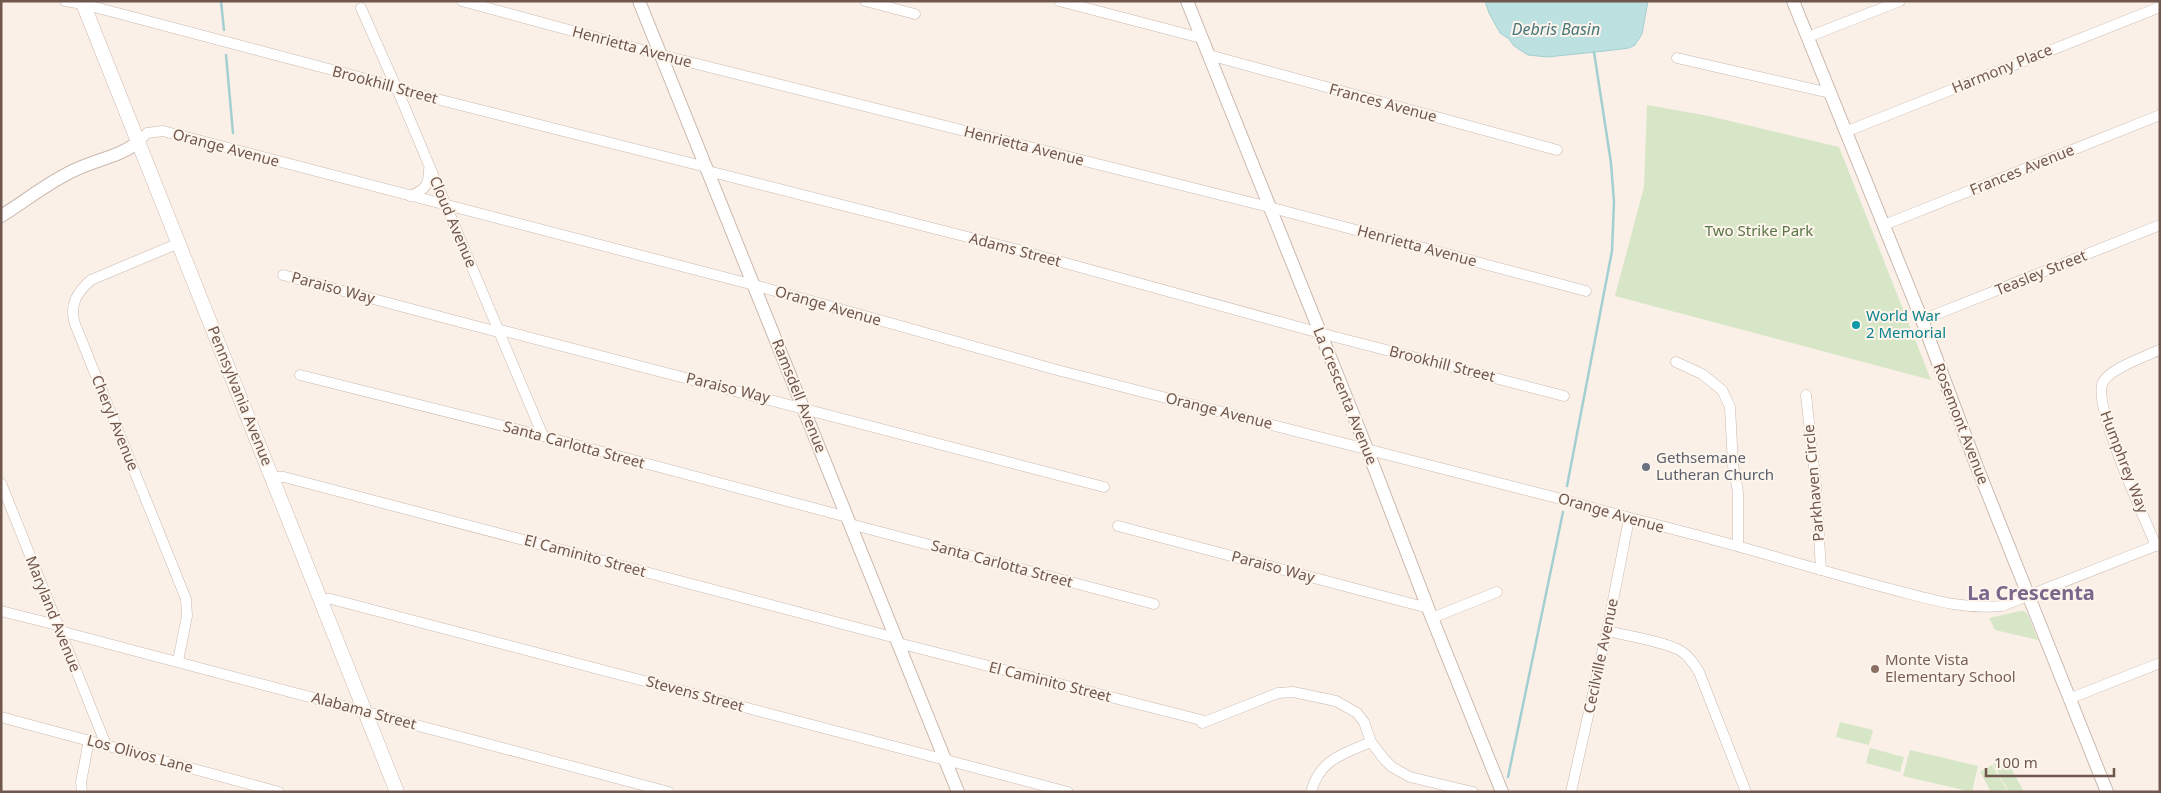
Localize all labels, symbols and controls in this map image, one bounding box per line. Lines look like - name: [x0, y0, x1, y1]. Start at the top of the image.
- water label: Debris Basin: [1512, 18, 1600, 40]
- street label: Henrietta Avenue: [570, 20, 694, 72]
- street label: Harmony Place: [1948, 39, 2055, 97]
- street label: Brookhill Street: [330, 60, 441, 108]
- street label: Frances Avenue: [1327, 78, 1439, 126]
- street label: Henrietta Avenue: [962, 120, 1086, 170]
- street label: Orange Avenue: [171, 123, 282, 171]
- street label: Frances Avenue: [1967, 139, 2077, 199]
- street label: Cloud Avenue: [426, 173, 482, 270]
- street label: Henrietta Avenue: [1355, 219, 1479, 271]
- park label: Two Strike Park: [1705, 220, 1813, 240]
- street label: Adams Street: [967, 227, 1064, 271]
- street label: Teasley Street: [1992, 244, 2090, 299]
- street label: Paraiso Way: [289, 266, 377, 308]
- street label: Orange Avenue: [773, 280, 884, 330]
- place label: World War 2 Memorial: [1866, 305, 1946, 342]
- marker: World War 2 Memorial: [1850, 319, 1862, 331]
- street label: Pennsylvania Avenue: [204, 323, 278, 468]
- street label: La Crescenta Avenue: [1309, 324, 1383, 467]
- street label: Ramsdell Avenue: [768, 336, 832, 455]
- street label: Brookhill Street: [1387, 340, 1498, 386]
- street label: Rosemont Avenue: [1930, 360, 1994, 487]
- street label: Paraiso Way: [684, 367, 773, 407]
- street label: Cheryl Avenue: [88, 372, 144, 473]
- street label: Orange Avenue: [1164, 387, 1275, 433]
- street label: Humphrey Way: [2096, 408, 2154, 516]
- street label: Santa Carlotta Street: [501, 416, 648, 473]
- street label: Parkhaven Circle: [1798, 424, 1828, 542]
- place label: Gethsemane Lutheran Church: [1656, 447, 1774, 484]
- marker: Gethsemane Lutheran Church: [1640, 461, 1652, 473]
- street label: Orange Avenue: [1556, 487, 1667, 537]
- street label: El Caminito Street: [522, 529, 649, 581]
- street label: Santa Carlotta Street: [929, 535, 1076, 592]
- street label: Paraiso Way: [1229, 545, 1317, 587]
- street label: Maryland Avenue: [22, 553, 86, 674]
- district label: La Crescenta: [1967, 579, 2095, 606]
- street label: Cecilville Avenue: [1578, 596, 1622, 715]
- place label: Monte Vista Elementary School: [1885, 649, 2016, 686]
- street label: El Caminito Street: [987, 656, 1114, 706]
- marker: Monte Vista Elementary School: [1869, 663, 1881, 675]
- street label: Stevens Street: [644, 670, 747, 716]
- street label: Alabama Street: [310, 686, 419, 734]
- street label: Los Olivos Lane: [85, 729, 196, 777]
- scale bar: [1986, 746, 2114, 778]
- text: 100 m: [1994, 752, 2038, 772]

